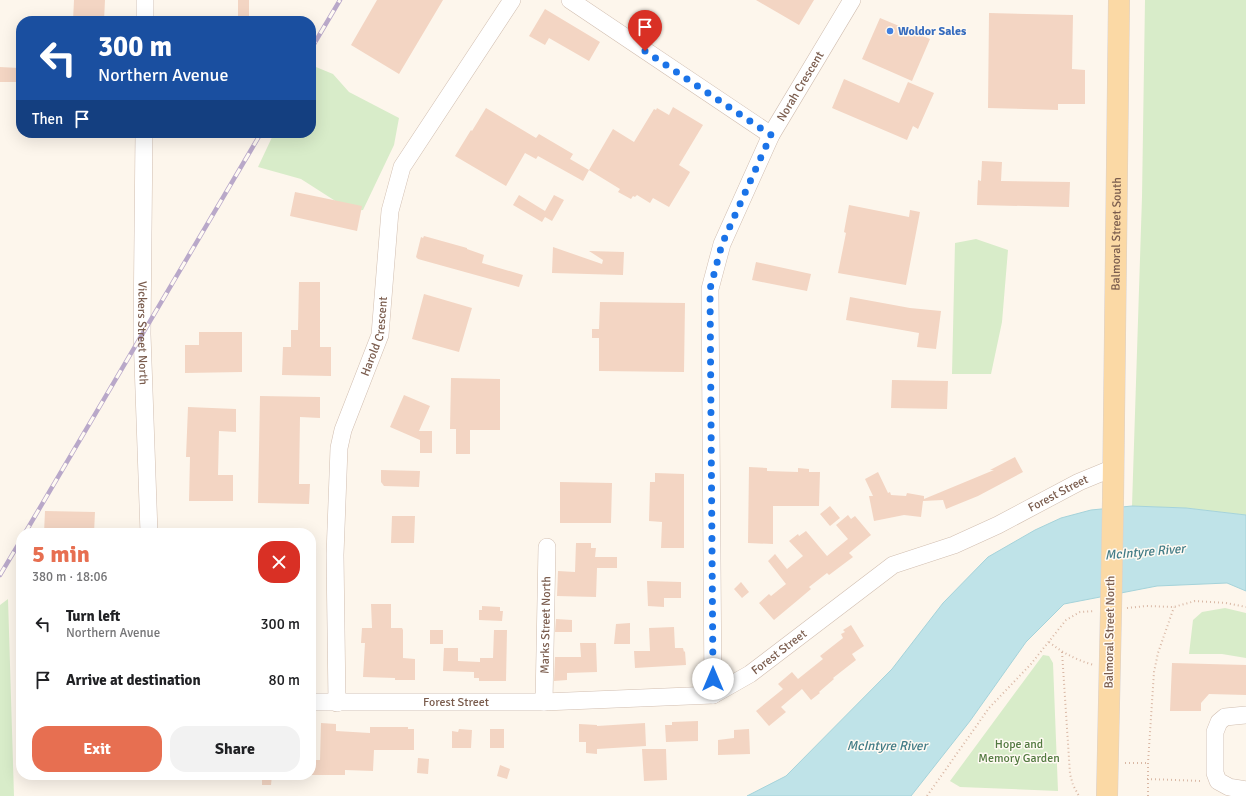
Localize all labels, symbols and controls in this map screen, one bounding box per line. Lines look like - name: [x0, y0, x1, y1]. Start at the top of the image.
- pin: [628, 10, 662, 51]
- icon: arrive: [634, 16, 656, 38]
- place label: Woldor Sales: [898, 24, 967, 39]
- marker: Woldor Sales: [885, 26, 895, 36]
- text: 300 m: [98, 30, 172, 64]
- icon: left: [32, 32, 84, 84]
- street label: Norah Crescent: [773, 48, 827, 124]
- text: Northern Avenue: [98, 64, 228, 86]
- icon: arrive: [71, 108, 93, 130]
- text: Then: [32, 110, 63, 128]
- street label: Balmoral Street South: [1108, 177, 1124, 291]
- street label: Vickers Street North: [134, 281, 151, 385]
- street label: Harold Crescent: [357, 296, 391, 378]
- street label: Forest Street: [1025, 472, 1090, 515]
- text: 5 min: [32, 539, 90, 569]
- water label: McIntyre River: [1104, 540, 1188, 563]
- button: close: [258, 541, 300, 583]
- text: 380 m · 18:06: [32, 569, 108, 585]
- street label: Balmoral Street North: [1102, 575, 1118, 689]
- street label: Marks Street North: [537, 576, 554, 674]
- text: Turn left: [66, 607, 120, 625]
- icon: left: [32, 613, 54, 635]
- text: 300 m: [260, 615, 300, 633]
- text: Northern Avenue: [66, 625, 160, 641]
- street label: Forest Street: [748, 626, 810, 678]
- position arrow: [692, 658, 734, 700]
- icon: arrive: [32, 669, 54, 691]
- text: Arrive at destination: [66, 671, 201, 689]
- text: 80 m: [269, 671, 300, 689]
- street label: Forest Street: [423, 695, 489, 710]
- button: Exit: [32, 726, 162, 772]
- button: Share: [170, 726, 300, 772]
- park label: Hope and Memory Garden: [978, 737, 1060, 766]
- water label: McIntyre River: [847, 738, 929, 754]

